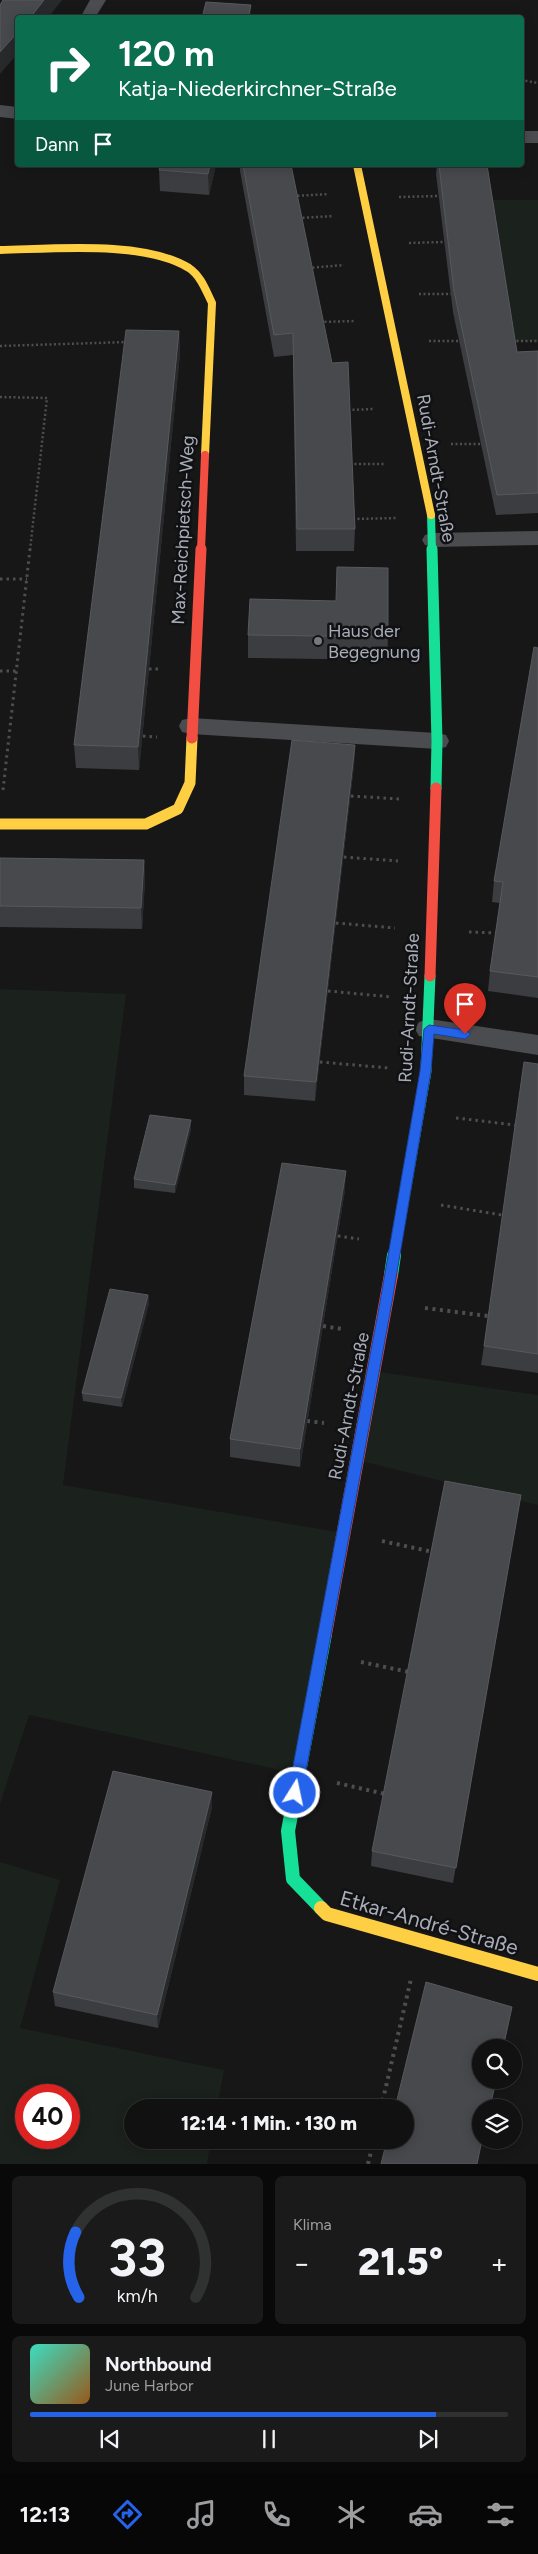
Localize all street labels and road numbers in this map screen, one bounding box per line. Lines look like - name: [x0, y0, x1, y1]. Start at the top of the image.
- street label: Rudi-Arndt-Straße: [412, 392, 460, 544]
- street label: Max-Reichpietsch-Weg: [167, 435, 199, 625]
- street label: Rudi-Arndt-Straße: [394, 932, 424, 1083]
- street label: Rudi-Arndt-Straße: [324, 1330, 374, 1482]
- street label: Etkar-André-Straße: [337, 1885, 521, 1960]

